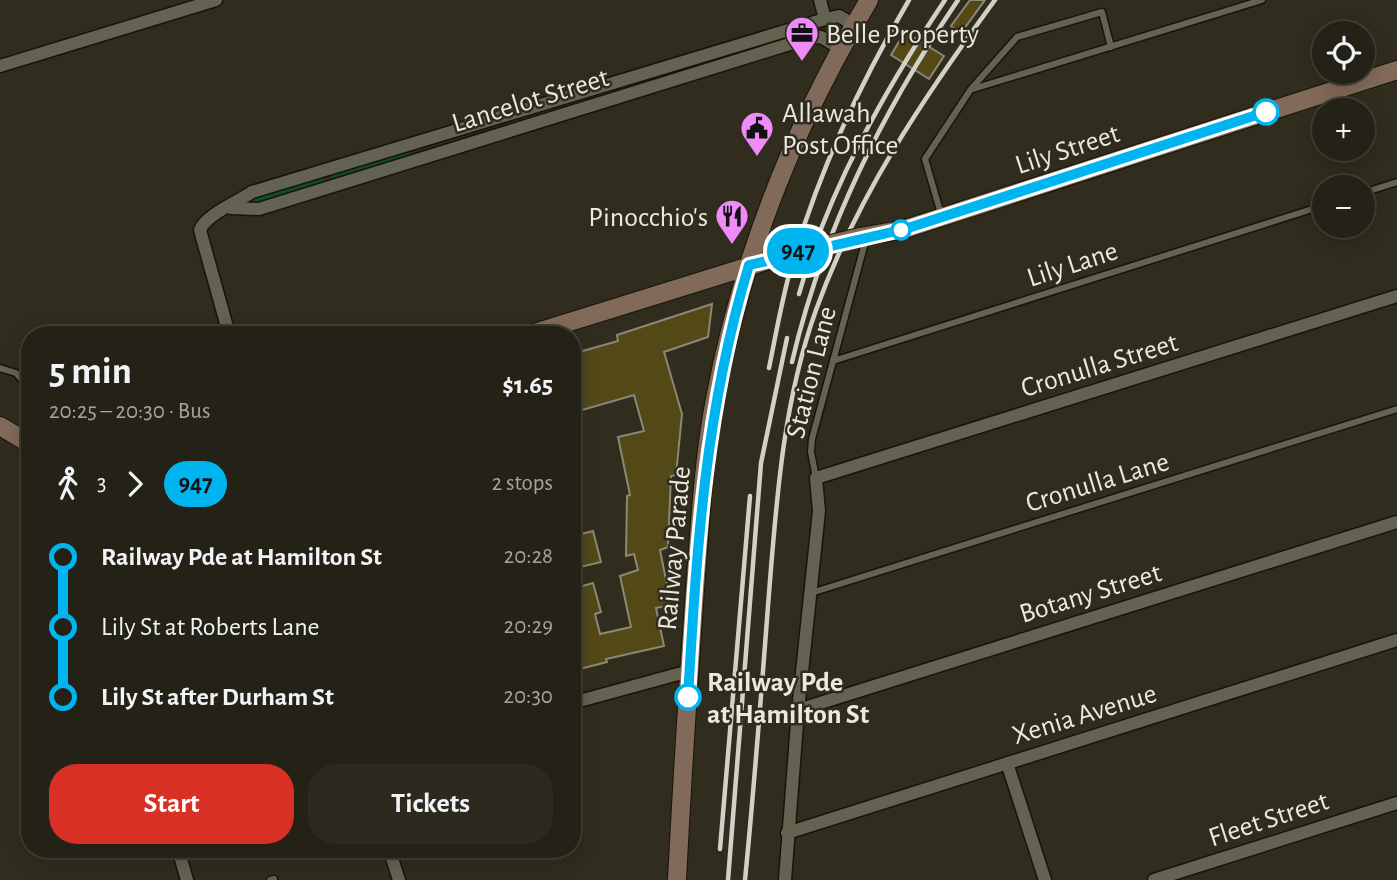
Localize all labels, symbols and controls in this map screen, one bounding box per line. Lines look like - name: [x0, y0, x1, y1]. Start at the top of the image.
- office icon: Belle Property: [783, 14, 821, 63]
- place label: Belle Property: [826, 21, 979, 49]
- map controls: [1312, 21, 1375, 238]
- button: locate: [1312, 21, 1375, 84]
- street label: Lancelot Street: [449, 64, 612, 138]
- button: +: [1312, 98, 1375, 161]
- unlabelled marker: [1253, 99, 1279, 125]
- place label: Allawah Post Office: [782, 100, 899, 160]
- public building icon: Allawah Post Office: [738, 109, 776, 158]
- street label: Lily Street: [1012, 120, 1123, 180]
- button: −: [1312, 175, 1375, 238]
- restaurant icon: Pinocchio's: [713, 197, 751, 246]
- place label: Pinocchio's: [588, 204, 708, 232]
- unlabelled marker: [891, 220, 911, 240]
- line badge: 947: [758, 228, 838, 274]
- street label: Lily Lane: [1024, 237, 1121, 293]
- text: 947: [781, 239, 815, 263]
- street label: Station Lane: [782, 304, 842, 441]
- street label: Cronulla Street: [1018, 329, 1181, 403]
- text: 5 min: [49, 353, 132, 391]
- text: $1.65: [502, 372, 553, 398]
- text: 20:25 – 20:30 · Bus: [49, 400, 210, 423]
- street label: Cronulla Lane: [1023, 448, 1173, 518]
- icon: walk: [49, 465, 87, 503]
- icon: forward: [116, 465, 154, 503]
- street label: Railway Parade: [654, 465, 696, 631]
- text: 3: [97, 472, 106, 495]
- text: 947: [178, 472, 213, 496]
- text: 2 stops: [492, 472, 553, 495]
- text: Railway Pde at Hamilton St: [101, 544, 382, 570]
- text: 20:28: [504, 545, 553, 568]
- street label: Botany Street: [1016, 559, 1165, 629]
- text: Lily St at Roberts Lane: [101, 614, 320, 640]
- text: 20:29: [504, 615, 553, 638]
- place label: Railway Pde at Hamilton St: [707, 669, 870, 729]
- street label: Xenia Avenue: [1009, 680, 1160, 750]
- text: Lily St after Durham St: [101, 684, 334, 710]
- marker: Railway Pde at Hamilton St: [675, 684, 701, 710]
- text: 20:30: [504, 685, 553, 708]
- button: Start: [49, 764, 294, 844]
- button: Tickets: [308, 764, 553, 844]
- street label: Fleet Street: [1205, 787, 1332, 852]

